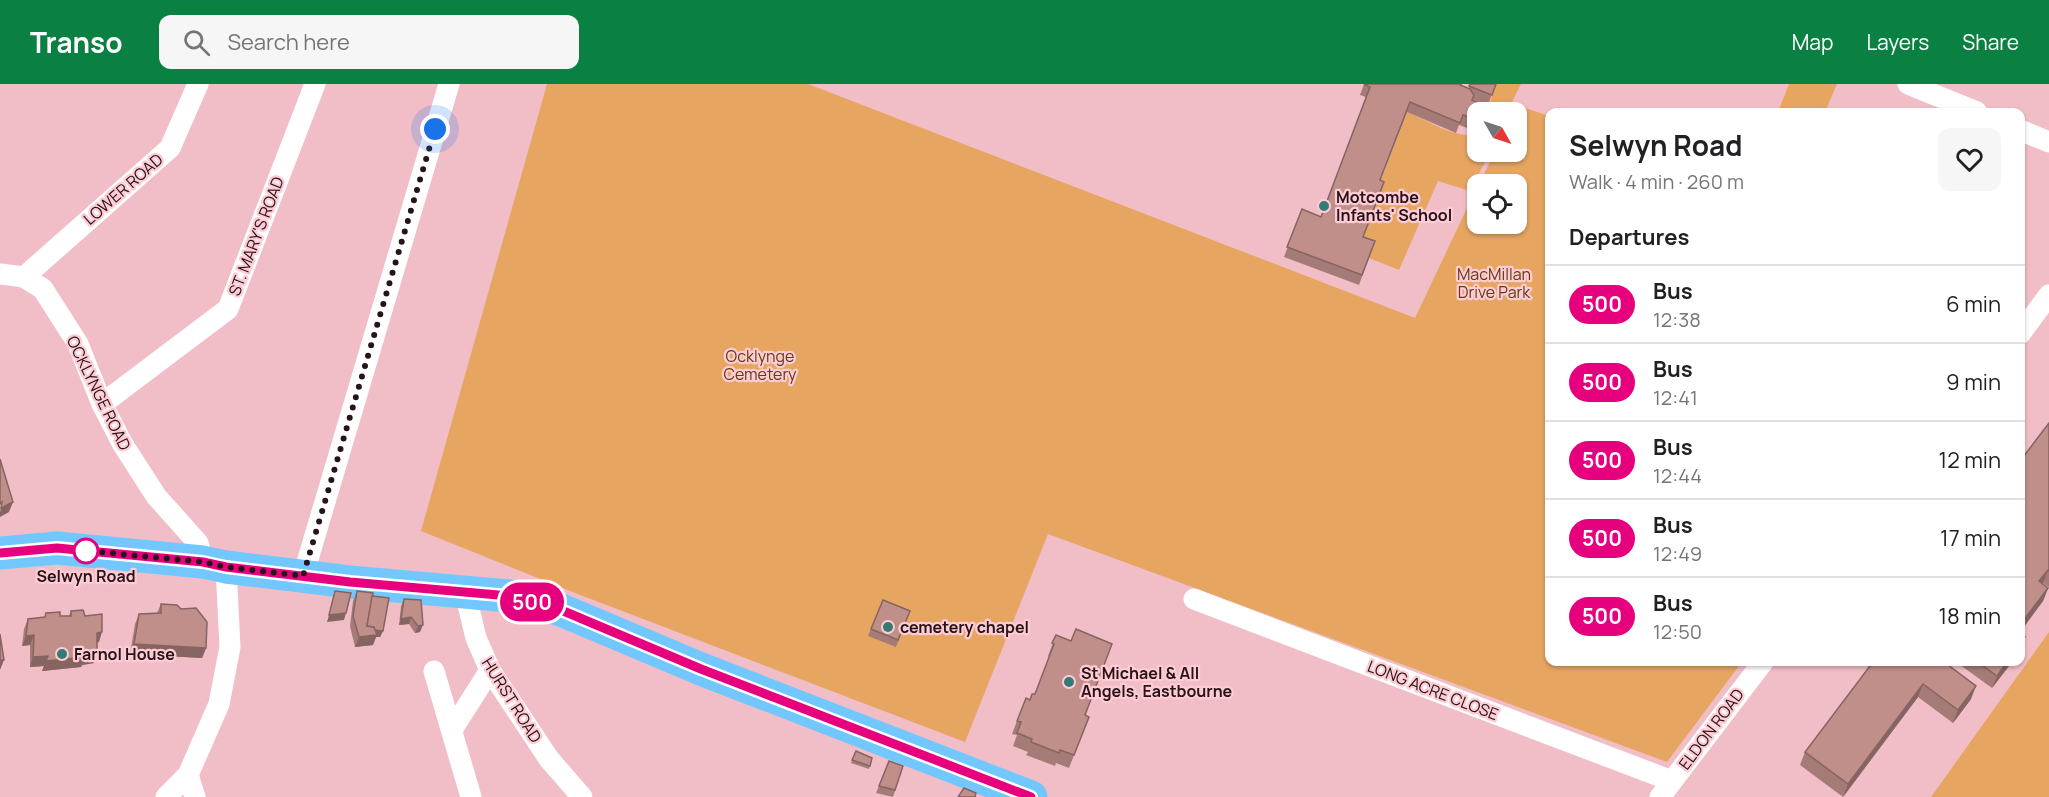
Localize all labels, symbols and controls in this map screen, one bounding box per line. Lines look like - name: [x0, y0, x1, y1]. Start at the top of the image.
- search box: [159, 15, 579, 69]
- text: Transo: [30, 23, 123, 61]
- icon: search: [180, 26, 213, 59]
- text: Search here: [228, 27, 350, 57]
- text: Map: [1792, 28, 1833, 56]
- text: Layers: [1866, 28, 1929, 56]
- text: Share: [1962, 28, 2019, 56]
- north arrow: [1467, 102, 1527, 162]
- map controls: [1467, 102, 1527, 234]
- your location: [420, 114, 450, 144]
- text: Selwyn Road: [1569, 126, 1742, 164]
- button: heart: [1938, 128, 2001, 191]
- street label: LOWER ROAD: [79, 148, 168, 230]
- text: Walk · 4 min · 260 m: [1569, 168, 1744, 195]
- street label: ST. MARY'S ROAD: [223, 173, 289, 299]
- button: locate: [1467, 174, 1527, 234]
- place label: Motcombe Infants' School: [1336, 186, 1452, 226]
- marker: Motcombe Infants' School: [1317, 199, 1331, 213]
- text: Departures: [1569, 222, 1689, 252]
- park label: MacMillan Drive Park: [1457, 263, 1531, 303]
- text: Bus: [1653, 276, 1693, 306]
- text: 6 min: [1946, 289, 2001, 319]
- text: 500: [1582, 290, 1622, 318]
- text: 12:38: [1653, 306, 1701, 333]
- street label: OCKLYNGE ROAD: [62, 332, 136, 454]
- park label: Ocklynge Cemetery: [724, 345, 797, 385]
- text: Bus: [1653, 354, 1693, 384]
- text: 9 min: [1946, 367, 2001, 397]
- text: 500: [1582, 368, 1622, 396]
- text: 12:41: [1653, 384, 1698, 411]
- text: Bus: [1653, 432, 1693, 462]
- text: 12 min: [1939, 445, 2001, 475]
- text: 500: [1582, 446, 1622, 474]
- text: 12:44: [1653, 462, 1702, 489]
- text: Bus: [1653, 510, 1693, 540]
- text: 17 min: [1940, 523, 2001, 553]
- text: 500: [1582, 524, 1622, 552]
- marker: Selwyn Road: [73, 538, 99, 564]
- text: 12:49: [1653, 540, 1702, 567]
- place label: Selwyn Road: [36, 565, 136, 587]
- line badge: 500: [498, 582, 566, 622]
- text: 500: [512, 588, 552, 616]
- text: Bus: [1653, 588, 1693, 618]
- text: 18 min: [1938, 601, 2001, 631]
- text: 500: [1582, 602, 1622, 630]
- place label: cemetery chapel: [900, 616, 1029, 638]
- text: 12:50: [1653, 618, 1702, 645]
- marker: cemetery chapel: [881, 620, 895, 634]
- place label: Farnol House: [74, 643, 175, 665]
- marker: Farnol House: [55, 647, 69, 661]
- street label: HURST ROAD: [477, 653, 547, 747]
- street label: LONG ACRE CLOSE: [1364, 655, 1502, 725]
- place label: St Michael & All Angels, Eastbourne: [1081, 662, 1233, 702]
- marker: St Michael & All Angels, Eastbourne: [1062, 675, 1076, 689]
- street label: ELDON ROAD: [1673, 684, 1749, 774]

